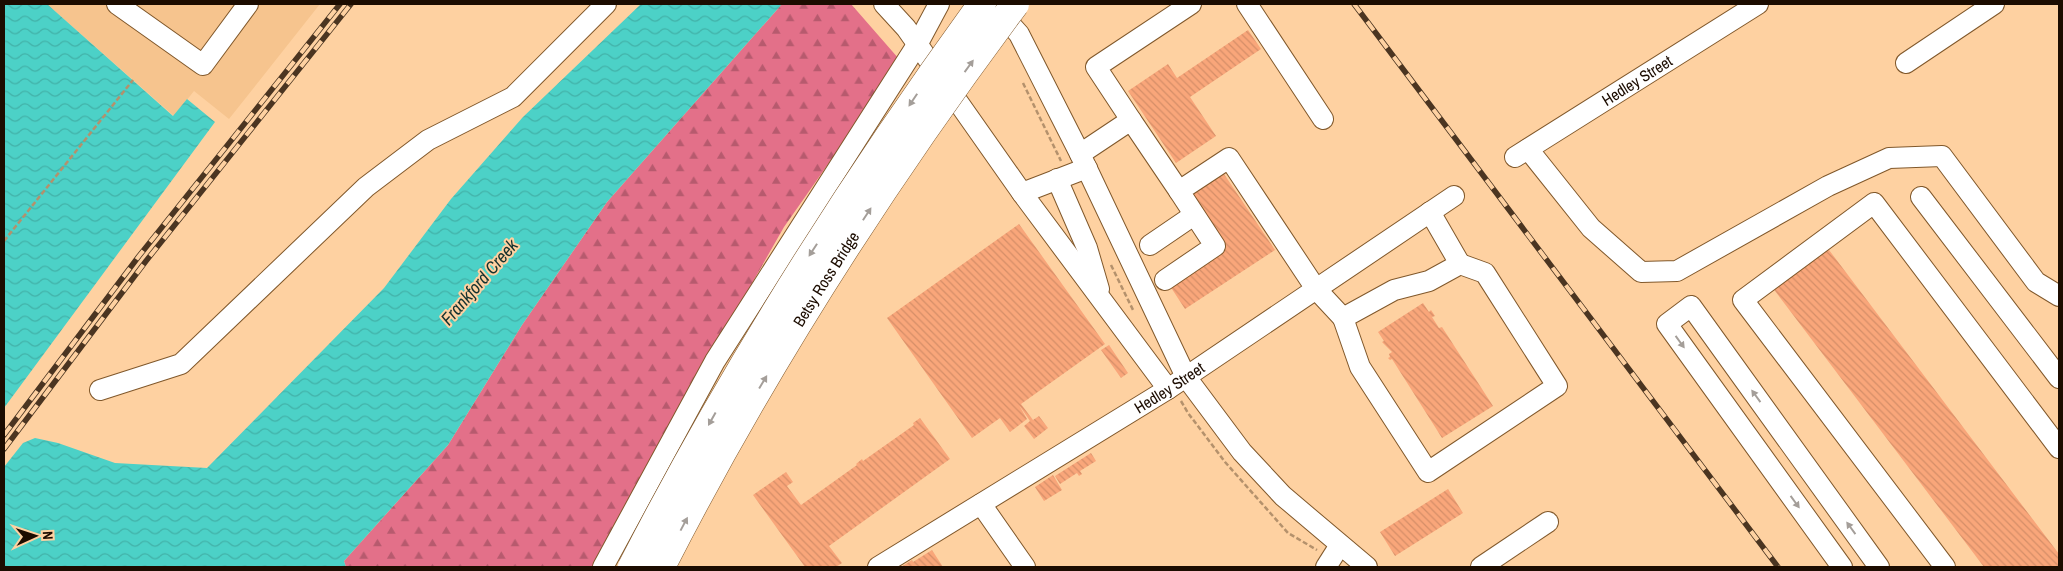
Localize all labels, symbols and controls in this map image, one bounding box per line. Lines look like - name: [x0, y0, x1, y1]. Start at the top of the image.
- street label: Hedley Street: [1597, 50, 1677, 111]
- one-way arrow: [964, 59, 974, 73]
- one-way arrow: [908, 93, 918, 107]
- one-way arrow: [862, 208, 872, 221]
- street label: Betsy Ross Bridge: [787, 227, 864, 331]
- water label: Frankford Creek: [435, 233, 524, 330]
- one-way arrow: [809, 243, 818, 257]
- one-way arrow: [1675, 335, 1685, 349]
- street label: Hedley Street: [1130, 356, 1209, 418]
- one-way arrow: [758, 376, 767, 389]
- one-way arrow: [1750, 390, 1761, 403]
- one-way arrow: [708, 412, 716, 427]
- one-way arrow: [1790, 495, 1801, 508]
- north arrow: [10, 511, 60, 561]
- one-way arrow: [679, 517, 688, 531]
- one-way arrow: [1846, 521, 1856, 535]
- text: N: [39, 531, 57, 540]

